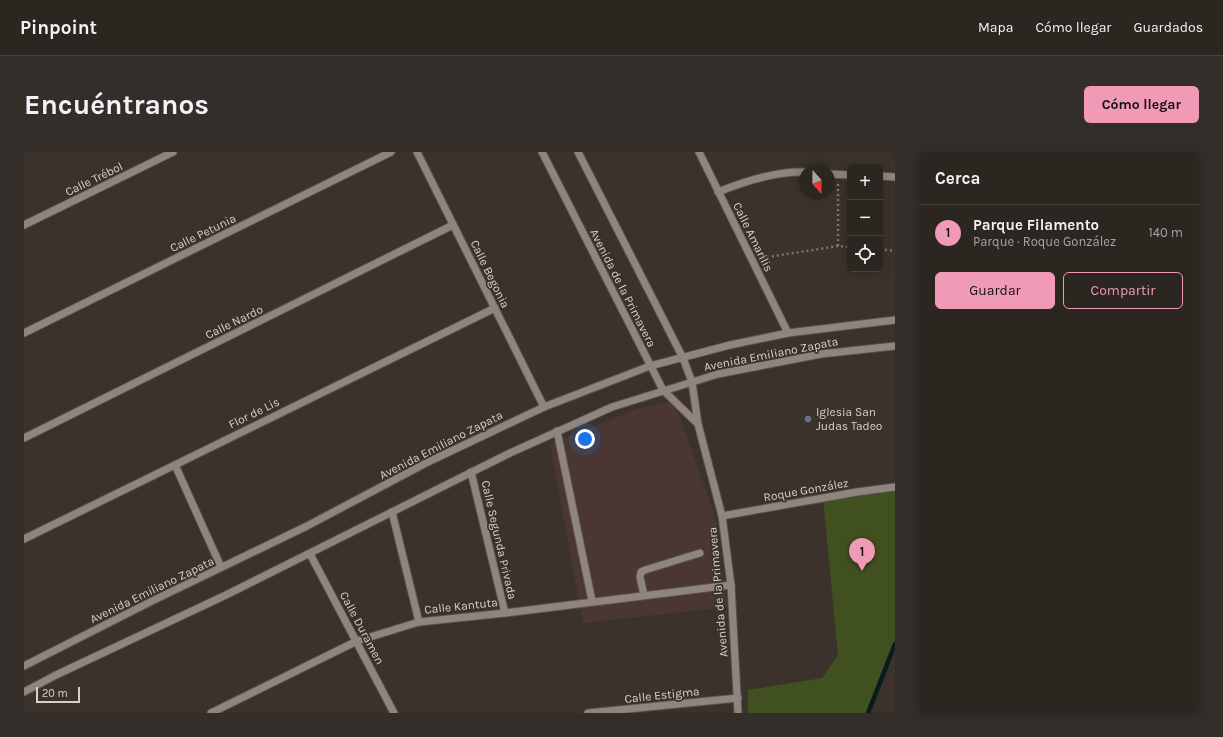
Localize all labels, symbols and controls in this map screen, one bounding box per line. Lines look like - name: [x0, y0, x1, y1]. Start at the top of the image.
- text: Pinpoint: [20, 17, 97, 39]
- text: Mapa: [978, 19, 1013, 36]
- text: Cómo llegar: [1035, 19, 1111, 36]
- text: Guardados: [1133, 19, 1203, 36]
- button: Cómo llegar: [1084, 86, 1199, 123]
- text: Encuéntranos: [24, 88, 209, 121]
- street label: Calle Trébol: [63, 159, 125, 199]
- north arrow: [799, 164, 835, 200]
- map controls: [847, 164, 883, 272]
- button: +: [847, 164, 883, 200]
- text: Cerca: [935, 168, 980, 188]
- street label: Calle Amarilis: [730, 200, 776, 274]
- button: −: [847, 200, 883, 236]
- street label: Calle Petunia: [168, 211, 238, 255]
- text: Parque Filamento: [973, 216, 1099, 234]
- text: 1: [946, 225, 950, 240]
- text: 140 m: [1148, 225, 1183, 240]
- street label: Avenida de la Primavera: [587, 227, 659, 349]
- text: Parque · Roque González: [973, 234, 1116, 249]
- button: locate: [847, 236, 883, 272]
- street label: Calle Begonia: [467, 238, 513, 310]
- button: Guardar: [935, 272, 1055, 309]
- button: Compartir: [1063, 272, 1183, 309]
- street label: Calle Nardo: [203, 302, 265, 342]
- street label: Avenida Emiliano Zapata: [703, 334, 839, 374]
- street label: Flor de Lis: [226, 395, 282, 431]
- place label: Iglesia San Judas Tadeo: [816, 405, 882, 433]
- street label: Avenida Emiliano Zapata: [377, 408, 505, 482]
- marker: Iglesia San Judas Tadeo: [803, 414, 813, 424]
- your location: [575, 429, 595, 449]
- street label: Roque González: [762, 476, 850, 504]
- street label: Calle Segunda Privada: [478, 479, 520, 601]
- street label: Avenida de la Primavera: [705, 526, 731, 658]
- pin: 1: [849, 538, 875, 571]
- street label: Avenida Emiliano Zapata: [88, 554, 216, 626]
- street label: Calle Duramen: [337, 589, 387, 667]
- street label: Calle Kantuta: [424, 595, 498, 617]
- street label: Calle Estigma: [624, 684, 700, 706]
- scale bar: [36, 685, 80, 704]
- text: 20 m: [42, 687, 68, 700]

